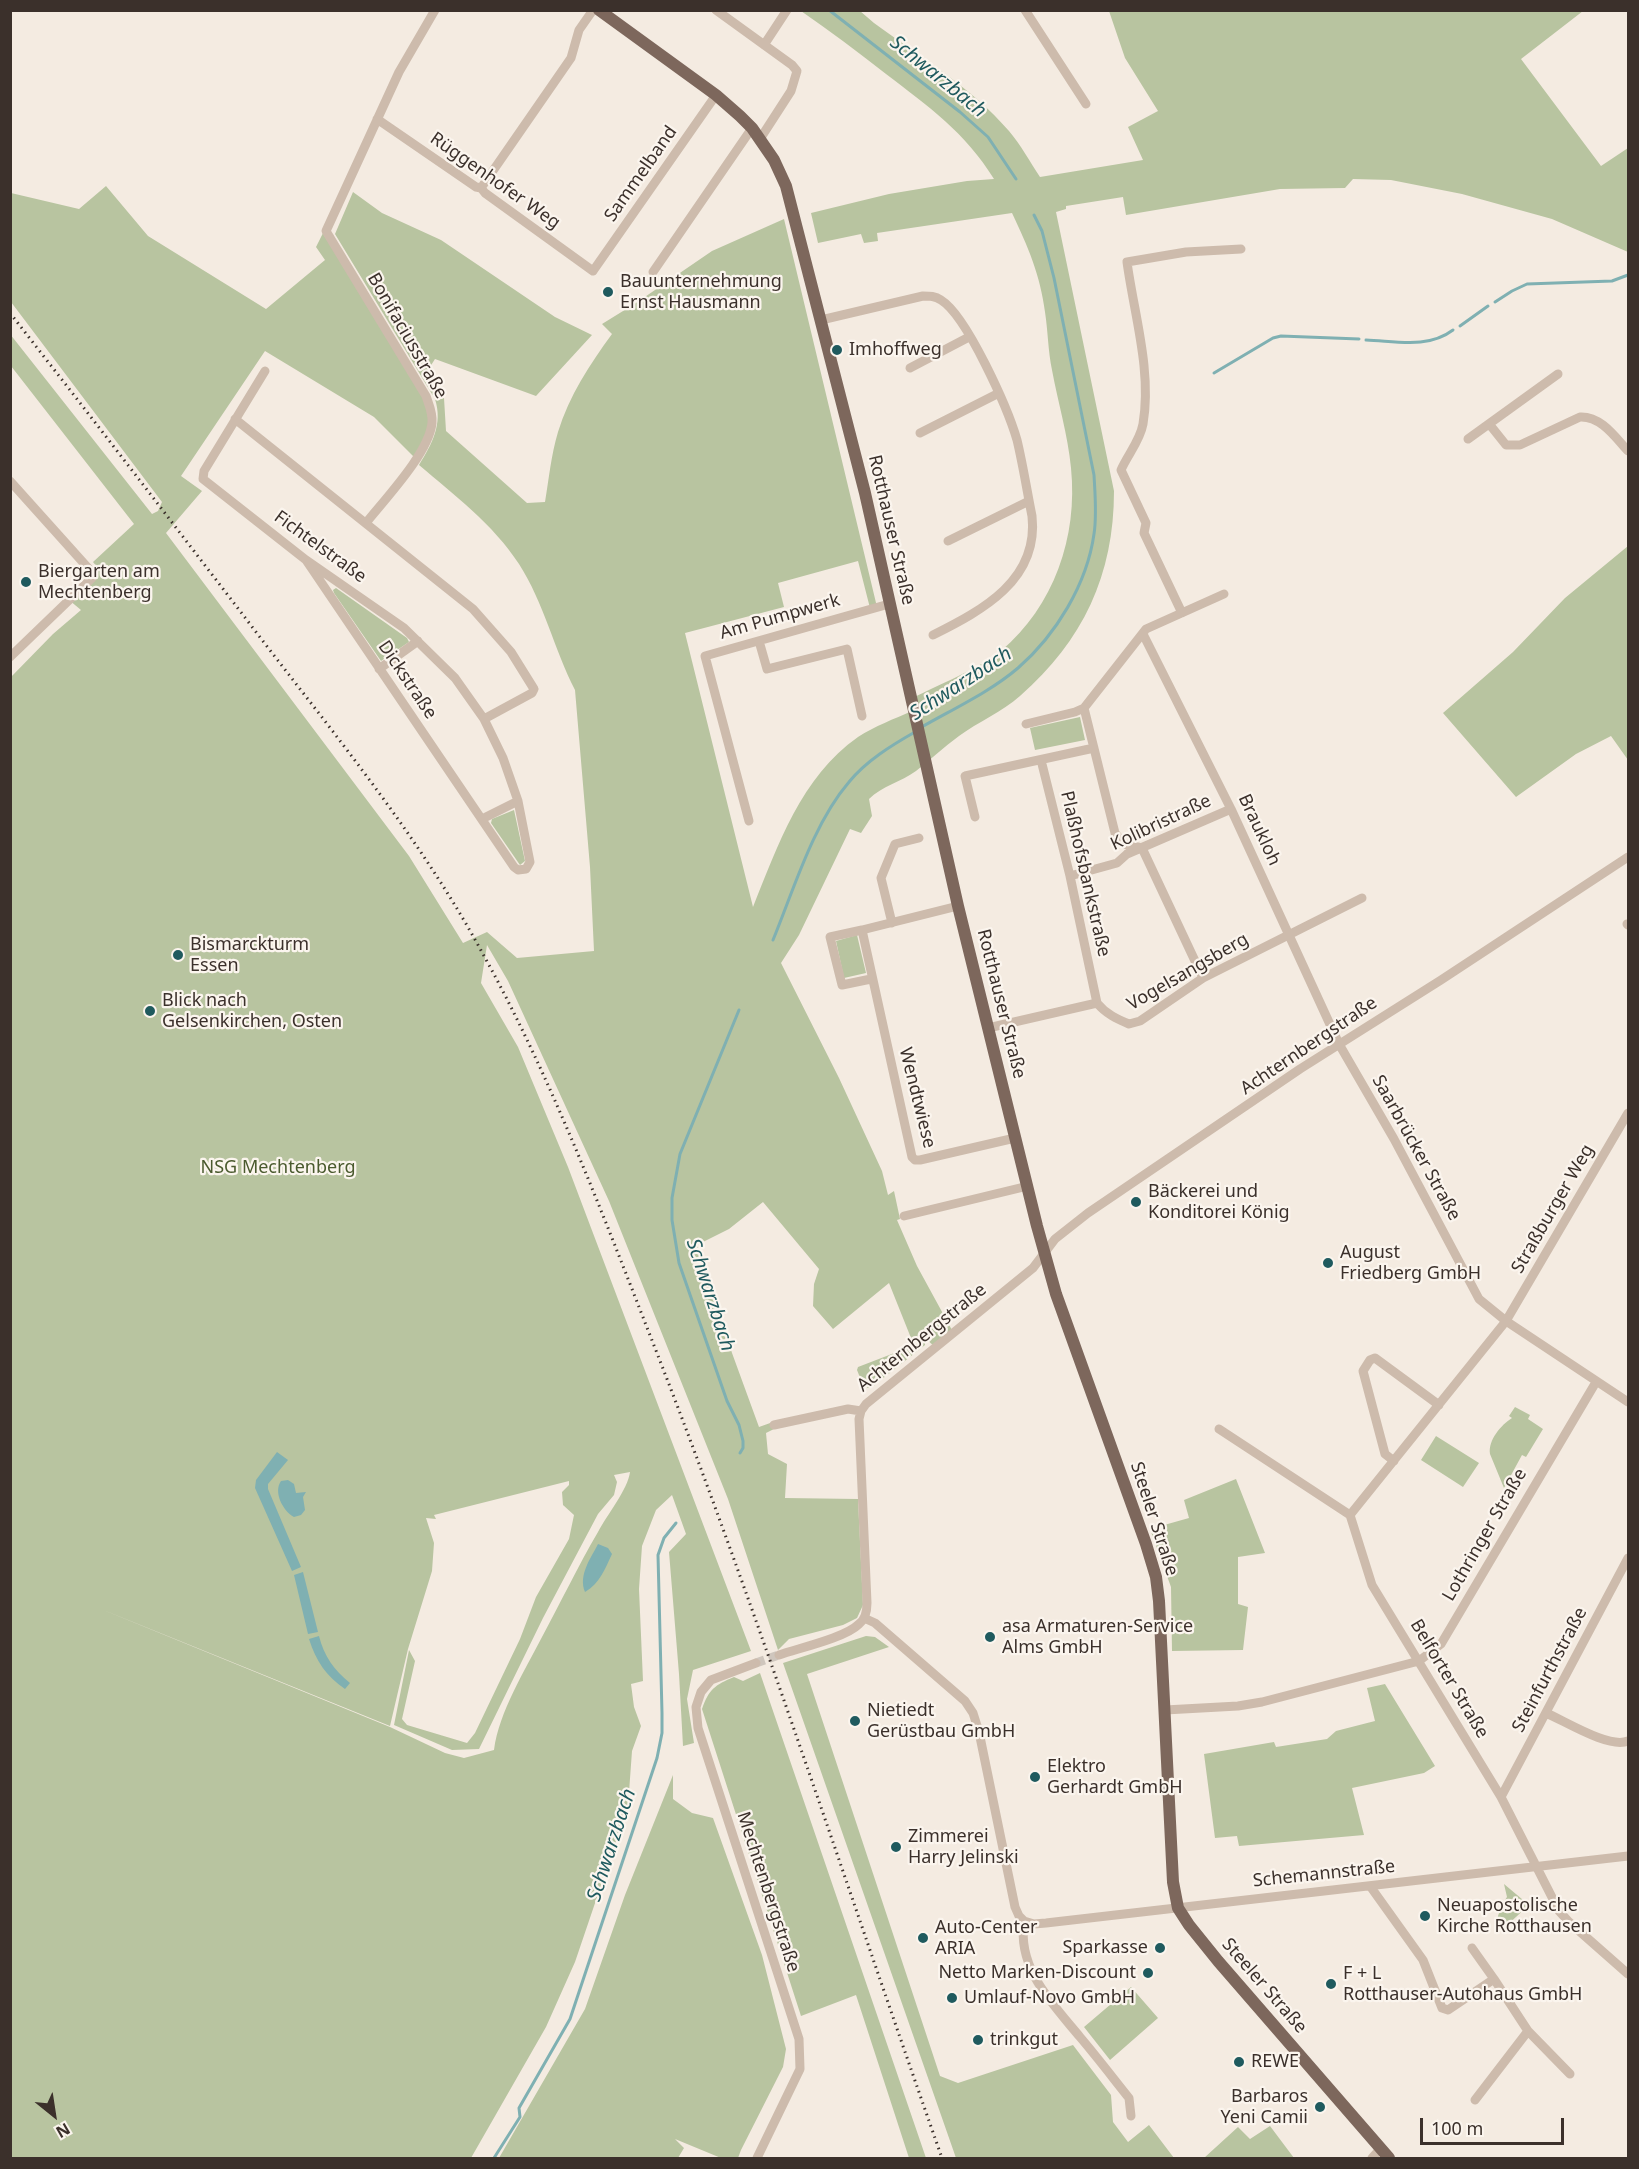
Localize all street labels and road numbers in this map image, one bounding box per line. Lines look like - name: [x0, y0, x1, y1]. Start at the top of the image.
- street label: Sammelband: [600, 122, 682, 226]
- street label: Rüggenhofer Weg: [426, 128, 564, 234]
- street label: Bonifaciusstraße: [362, 269, 452, 403]
- street label: Rotthauser Straße: [863, 453, 919, 607]
- street label: Fichtelstraße: [270, 506, 370, 588]
- street label: Am Pumpwerk: [717, 590, 843, 644]
- street label: Dickstraße: [373, 637, 441, 723]
- street label: Plaßhofsbankstraße: [1055, 789, 1115, 959]
- street label: Kolibristraße: [1107, 790, 1215, 856]
- street label: Braukloh: [1233, 791, 1285, 869]
- street label: Rotthauser Straße: [972, 927, 1030, 1081]
- street label: Vogelsangsberg: [1124, 929, 1252, 1015]
- street label: Achternbergstraße: [1237, 992, 1381, 1100]
- street label: Wendtwiese: [894, 1045, 940, 1151]
- street label: Saarbrücker Straße: [1367, 1072, 1465, 1224]
- street label: Straßburger Weg: [1507, 1141, 1599, 1277]
- street label: Achternbergstraße: [853, 1279, 991, 1397]
- street label: Steeler Straße: [1125, 1459, 1183, 1579]
- street label: Lothringer Straße: [1438, 1465, 1532, 1605]
- street label: Steinfurthstraße: [1508, 1604, 1592, 1736]
- street label: Belforter Straße: [1405, 1616, 1493, 1742]
- street label: Mechtenbergstraße: [732, 1809, 804, 1975]
- street label: Schemannstraße: [1252, 1856, 1396, 1892]
- street label: Steeler Straße: [1217, 1934, 1311, 2038]

